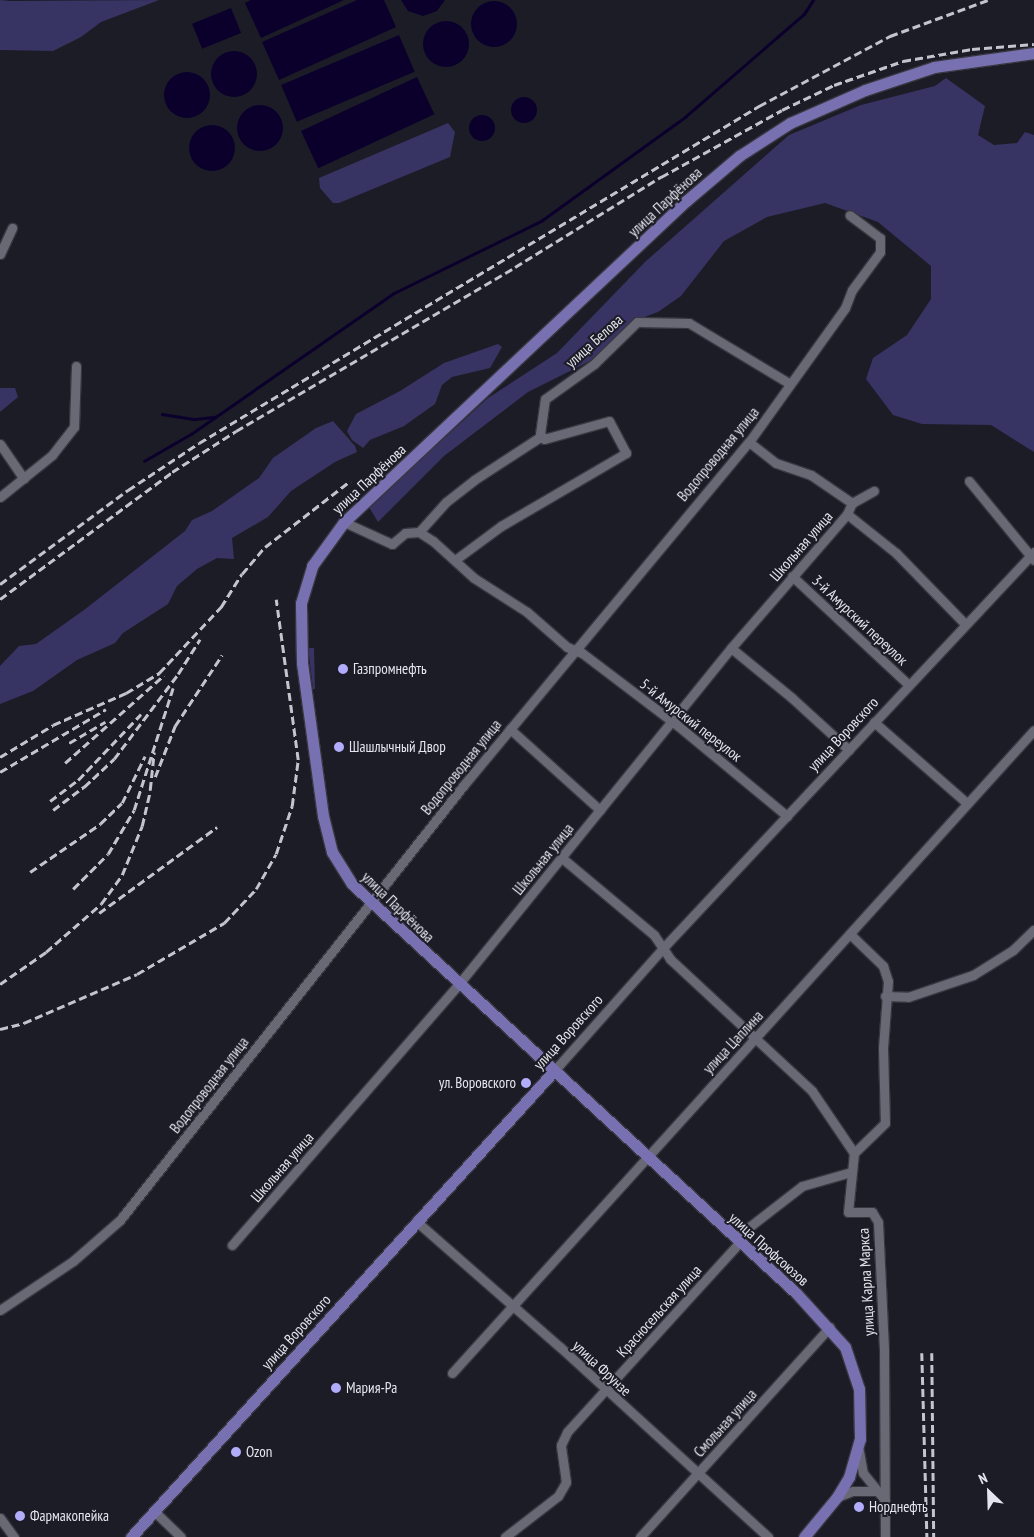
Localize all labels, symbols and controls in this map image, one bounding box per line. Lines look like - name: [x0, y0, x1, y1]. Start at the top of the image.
- street label: улица Парфёнова: [625, 163, 705, 241]
- street label: улица Белова: [562, 310, 626, 372]
- street label: Водопроводная улица: [673, 403, 763, 505]
- street label: улица Парфёнова: [329, 440, 409, 518]
- street label: Школьная улица: [766, 507, 836, 585]
- street label: 3-й Амурский переулок: [808, 571, 912, 669]
- place label: Газпромнефть: [353, 660, 427, 678]
- marker: Газпромнефть: [337, 663, 349, 675]
- street label: 5-й Амурский переулок: [636, 675, 746, 765]
- street label: улица Воровского: [804, 693, 882, 775]
- street label: Водопроводная улица: [417, 716, 505, 818]
- place label: Шашлычный Двор: [349, 738, 446, 756]
- marker: Шашлычный Двор: [333, 741, 345, 753]
- street label: Школьная улица: [509, 820, 577, 898]
- street label: улица Парфёнова: [358, 868, 438, 946]
- street label: улица Воровского: [530, 991, 606, 1073]
- street label: улица Цаплина: [699, 1007, 767, 1077]
- street label: Водопроводная улица: [166, 1033, 252, 1137]
- place label: ул. Воровского: [438, 1074, 516, 1092]
- marker: ул. Воровского: [520, 1077, 532, 1089]
- street label: Школьная улица: [247, 1128, 317, 1206]
- street label: улица Профсоюзов: [725, 1208, 813, 1290]
- street label: улица Карла Маркса: [854, 1227, 878, 1337]
- street label: Красносельская улица: [613, 1261, 705, 1361]
- street label: улица Воровского: [258, 1291, 334, 1373]
- street label: улица Фрунзе: [569, 1336, 635, 1400]
- place label: Мария-Ра: [346, 1379, 397, 1397]
- marker: Мария-Ра: [330, 1382, 342, 1394]
- street label: Смольная улица: [690, 1385, 760, 1461]
- place label: Ozon: [246, 1443, 272, 1461]
- marker: Ozon: [230, 1446, 242, 1458]
- north arrow: [964, 1467, 1014, 1517]
- text: N: [976, 1469, 990, 1488]
- place label: Норднефть: [869, 1498, 928, 1516]
- marker: Норднефть: [853, 1501, 865, 1513]
- place label: Фармакопейка: [30, 1507, 109, 1525]
- marker: Фармакопейка: [14, 1510, 26, 1522]

